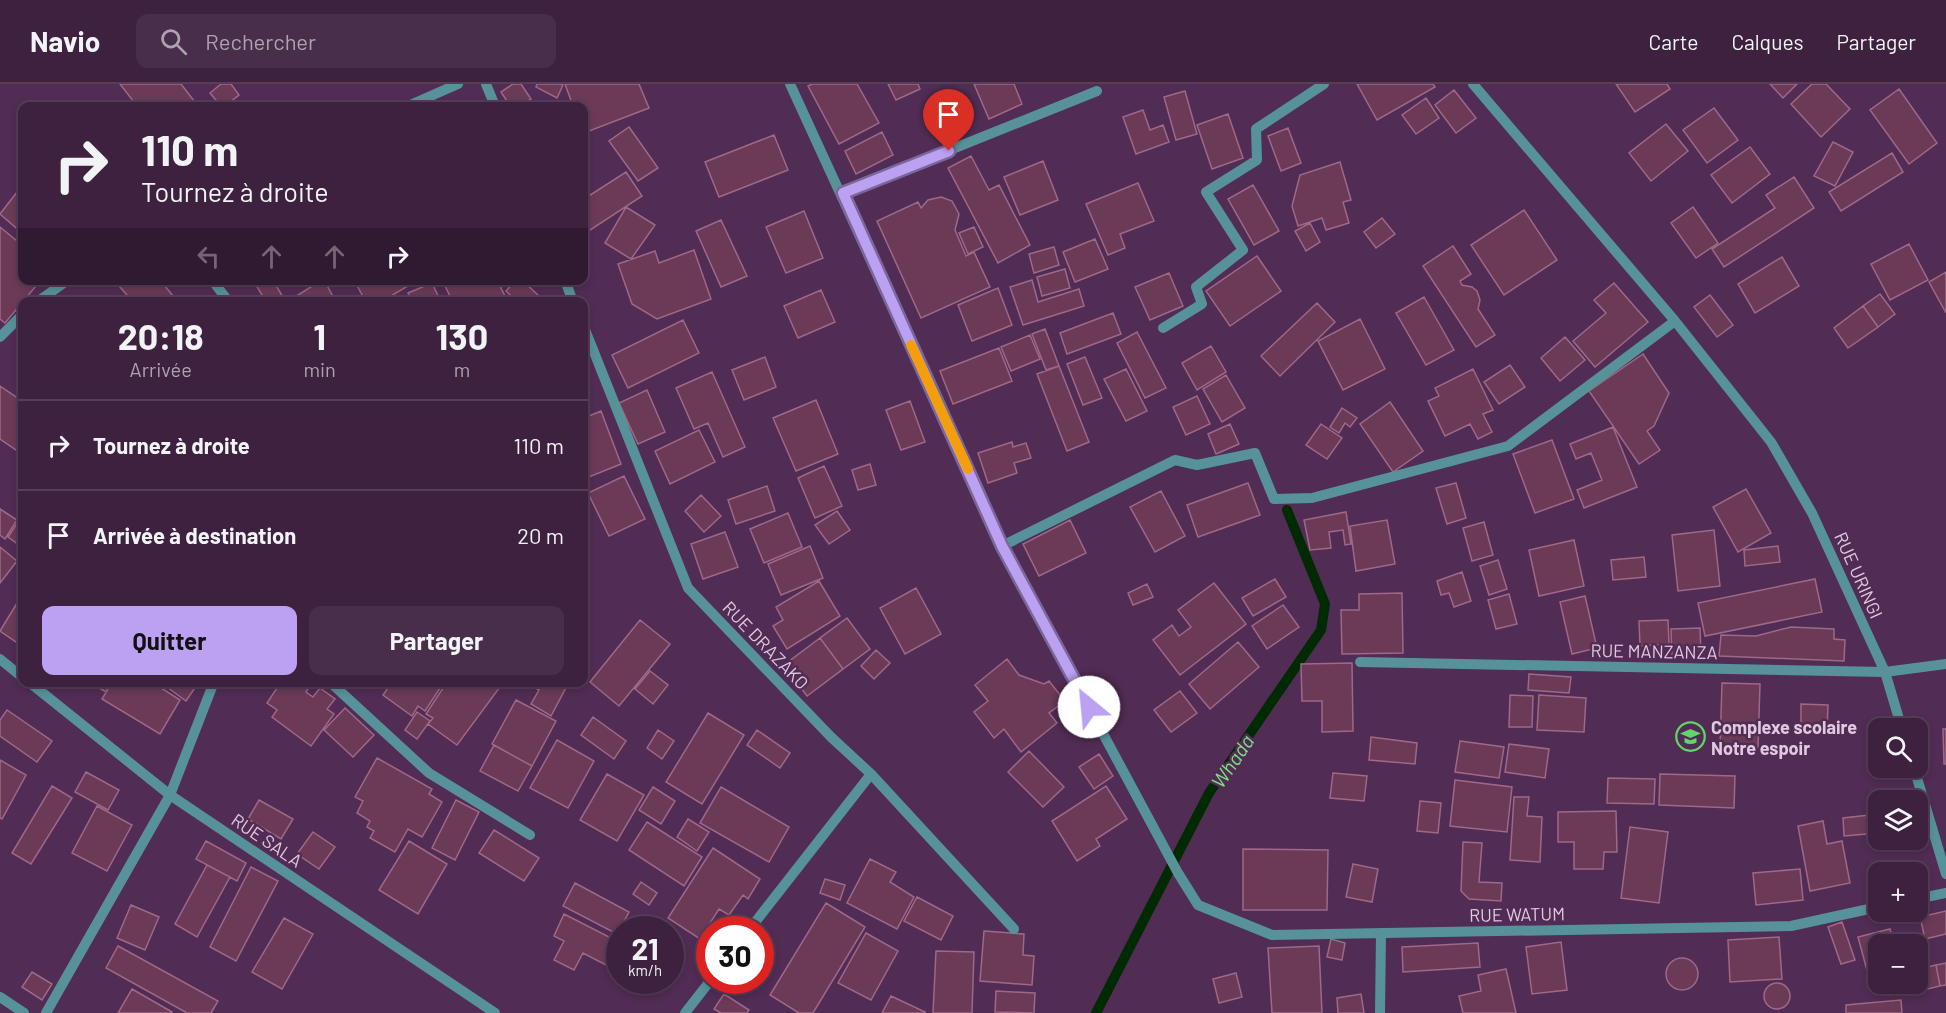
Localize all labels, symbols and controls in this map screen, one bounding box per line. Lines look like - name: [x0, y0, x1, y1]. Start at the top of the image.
- search box: [136, 14, 556, 68]
- text: Navio: [30, 24, 100, 58]
- icon: search: [157, 25, 190, 58]
- text: Rechercher: [205, 28, 316, 54]
- text: Carte: [1649, 29, 1698, 54]
- text: Calques: [1731, 29, 1804, 54]
- text: Partager: [1837, 29, 1916, 54]
- pin: [923, 89, 974, 151]
- icon: arrive: [932, 98, 965, 131]
- text: 110 m: [141, 124, 238, 174]
- icon: right: [42, 126, 120, 204]
- text: Tournez à droite: [141, 175, 329, 207]
- icon: left: [192, 240, 225, 273]
- icon: ahead: [255, 240, 288, 273]
- icon: ahead: [318, 240, 351, 273]
- icon: right: [381, 240, 414, 273]
- text: 20:18: [118, 314, 204, 357]
- text: 1: [313, 314, 326, 357]
- text: 130: [436, 314, 488, 357]
- text: Arrivée: [130, 357, 192, 381]
- text: min: [303, 357, 336, 381]
- text: m: [454, 357, 470, 381]
- icon: right: [42, 429, 75, 462]
- text: Tournez à droite: [93, 432, 250, 458]
- text: 110 m: [514, 432, 564, 458]
- icon: arrive: [42, 519, 75, 552]
- text: Arrivée à destination: [93, 522, 296, 548]
- text: 20 m: [517, 522, 564, 548]
- street label: RUE URINGI: [1830, 528, 1888, 622]
- street label: RUE DRAZAKO: [718, 596, 814, 694]
- button: Quitter: [42, 606, 297, 675]
- button: Partager: [309, 606, 564, 675]
- street label: RUE MANZANZA: [1590, 639, 1718, 663]
- position arrow: [1057, 675, 1121, 739]
- place label: Complexe scolaire Notre espoir: [1711, 716, 1857, 759]
- map controls: [1868, 718, 1928, 994]
- button: search: [1868, 718, 1928, 778]
- school or university icon: Complexe scolaire Notre espoir: [1674, 721, 1706, 753]
- water label: Whada: [1205, 730, 1259, 792]
- button: layers: [1868, 790, 1928, 850]
- street label: RUE SALA: [227, 808, 307, 872]
- button: +: [1868, 862, 1928, 922]
- street label: RUE WATUM: [1469, 902, 1565, 926]
- speed limit sign: 30: [696, 916, 774, 994]
- text: 21: [631, 930, 659, 966]
- button: −: [1868, 934, 1928, 994]
- text: km/h: [628, 961, 662, 979]

